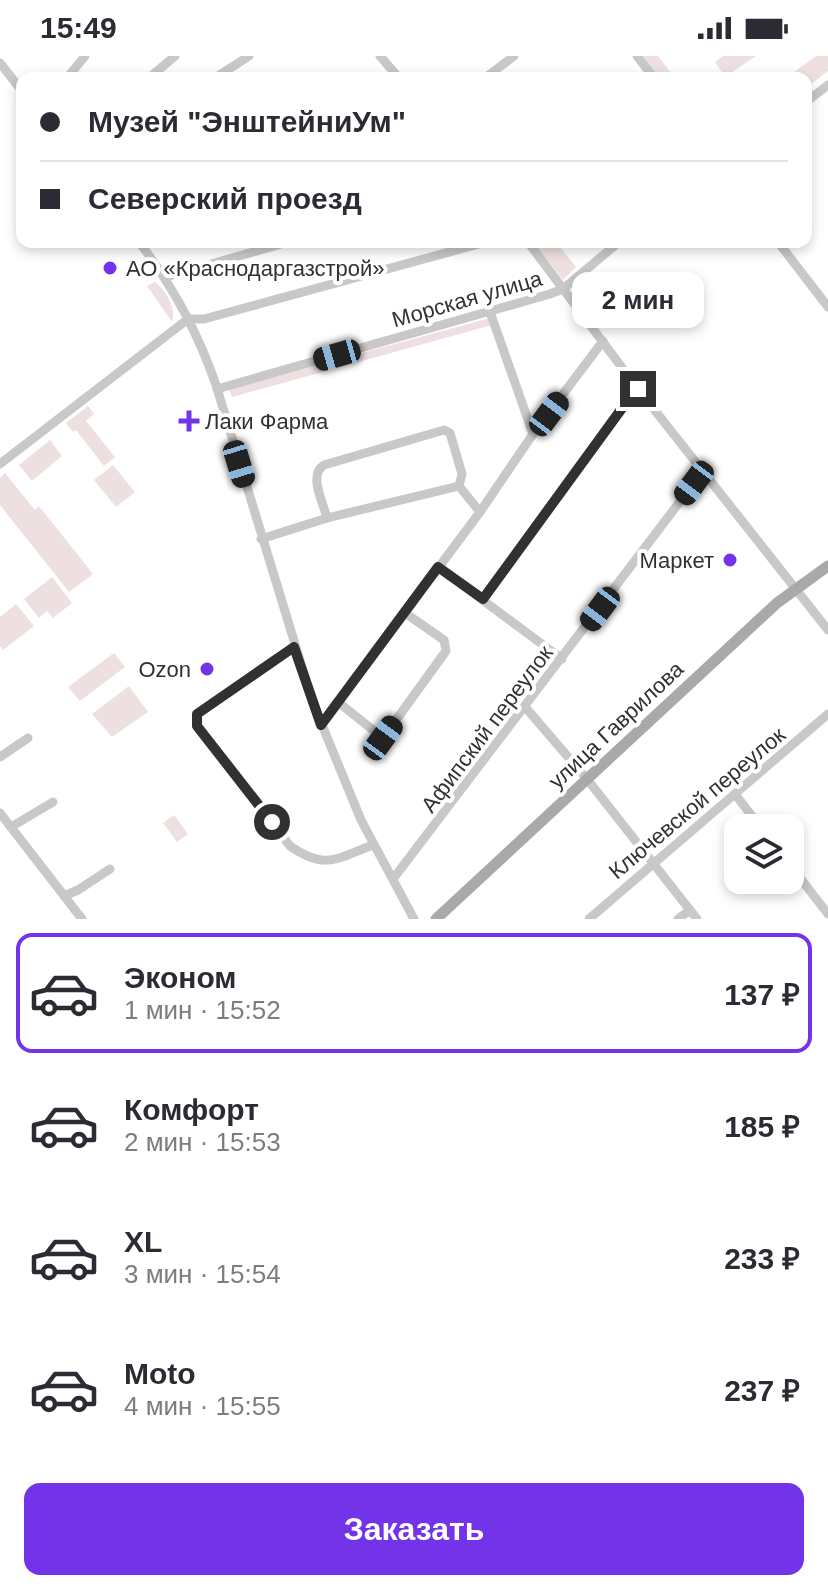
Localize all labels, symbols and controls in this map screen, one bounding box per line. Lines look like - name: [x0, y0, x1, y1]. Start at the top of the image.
- text: 15:49: [40, 11, 117, 44]
- text: Музей "ЭнштейниУм": [88, 105, 406, 138]
- text: Северский проезд: [88, 182, 362, 215]
- place label: АО «Краснодаргазстрой»: [126, 256, 385, 281]
- marker: АО «Краснодаргазстрой»: [101, 259, 119, 277]
- street label: Морская улица: [389, 265, 546, 332]
- callout: 2 мин: [572, 273, 704, 329]
- text: 2 мин: [602, 285, 674, 315]
- car: [311, 337, 363, 373]
- route end: [620, 371, 656, 407]
- car: [525, 388, 573, 440]
- place label: Лаки Фарма: [205, 409, 329, 434]
- marker: Лаки Фарма: [180, 412, 198, 430]
- car: [221, 438, 257, 490]
- car: [670, 457, 718, 509]
- place label: Маркет: [640, 548, 714, 573]
- marker: Маркет: [721, 551, 739, 569]
- car: [576, 583, 624, 635]
- street label: Афипский переулок: [416, 640, 558, 817]
- street label: улица Гаврилова: [544, 656, 689, 794]
- place label: Ozon: [138, 657, 191, 682]
- marker: Ozon: [198, 660, 216, 678]
- car: [359, 712, 407, 764]
- street label: Ключевской переулок: [604, 722, 790, 884]
- route start: [254, 804, 290, 840]
- map controls: [724, 814, 804, 894]
- button: layers: [724, 814, 804, 894]
- icon: car: [28, 957, 100, 1029]
- text: Эконом: [124, 961, 237, 994]
- text: 137 ₽: [724, 978, 800, 1011]
- text: 1 мин · 15:52: [124, 995, 281, 1025]
- icon: car: [28, 1089, 100, 1161]
- text: Комфорт: [124, 1093, 259, 1126]
- text: 185 ₽: [724, 1110, 800, 1143]
- text: 2 мин · 15:53: [124, 1127, 281, 1157]
- icon: car: [28, 1221, 100, 1293]
- text: XL: [124, 1225, 162, 1258]
- text: 233 ₽: [724, 1242, 800, 1275]
- text: 3 мин · 15:54: [124, 1259, 281, 1289]
- icon: car: [28, 1353, 100, 1425]
- text: Moto: [124, 1357, 196, 1390]
- text: 237 ₽: [724, 1374, 800, 1407]
- text: 4 мин · 15:55: [124, 1391, 281, 1421]
- button: Заказать: [24, 1483, 804, 1575]

